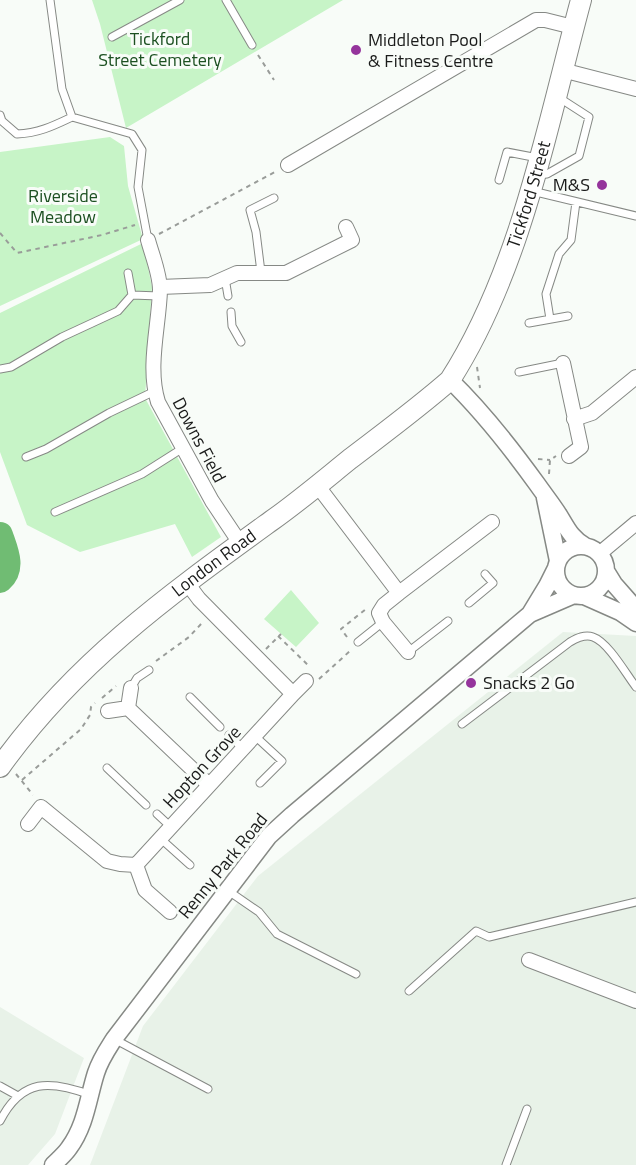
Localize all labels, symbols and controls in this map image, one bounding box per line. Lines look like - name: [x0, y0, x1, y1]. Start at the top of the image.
- park label: Tickford Street Cemetery: [98, 25, 222, 73]
- place label: Middleton Pool & Fitness Centre: [368, 26, 493, 74]
- marker: Middleton Pool & Fitness Centre: [349, 43, 363, 57]
- street label: Tickford Street: [499, 137, 557, 252]
- place label: M&S: [553, 171, 590, 198]
- marker: M&S: [595, 178, 609, 192]
- park label: Riverside Meadow: [28, 182, 98, 230]
- street label: Downs Field: [166, 392, 233, 487]
- street label: London Road: [166, 522, 262, 603]
- place label: Snacks 2 Go: [483, 669, 575, 696]
- marker: Snacks 2 Go: [464, 676, 478, 690]
- street label: Hopton Grove: [156, 719, 247, 814]
- street label: Renny Park Road: [171, 807, 274, 924]

